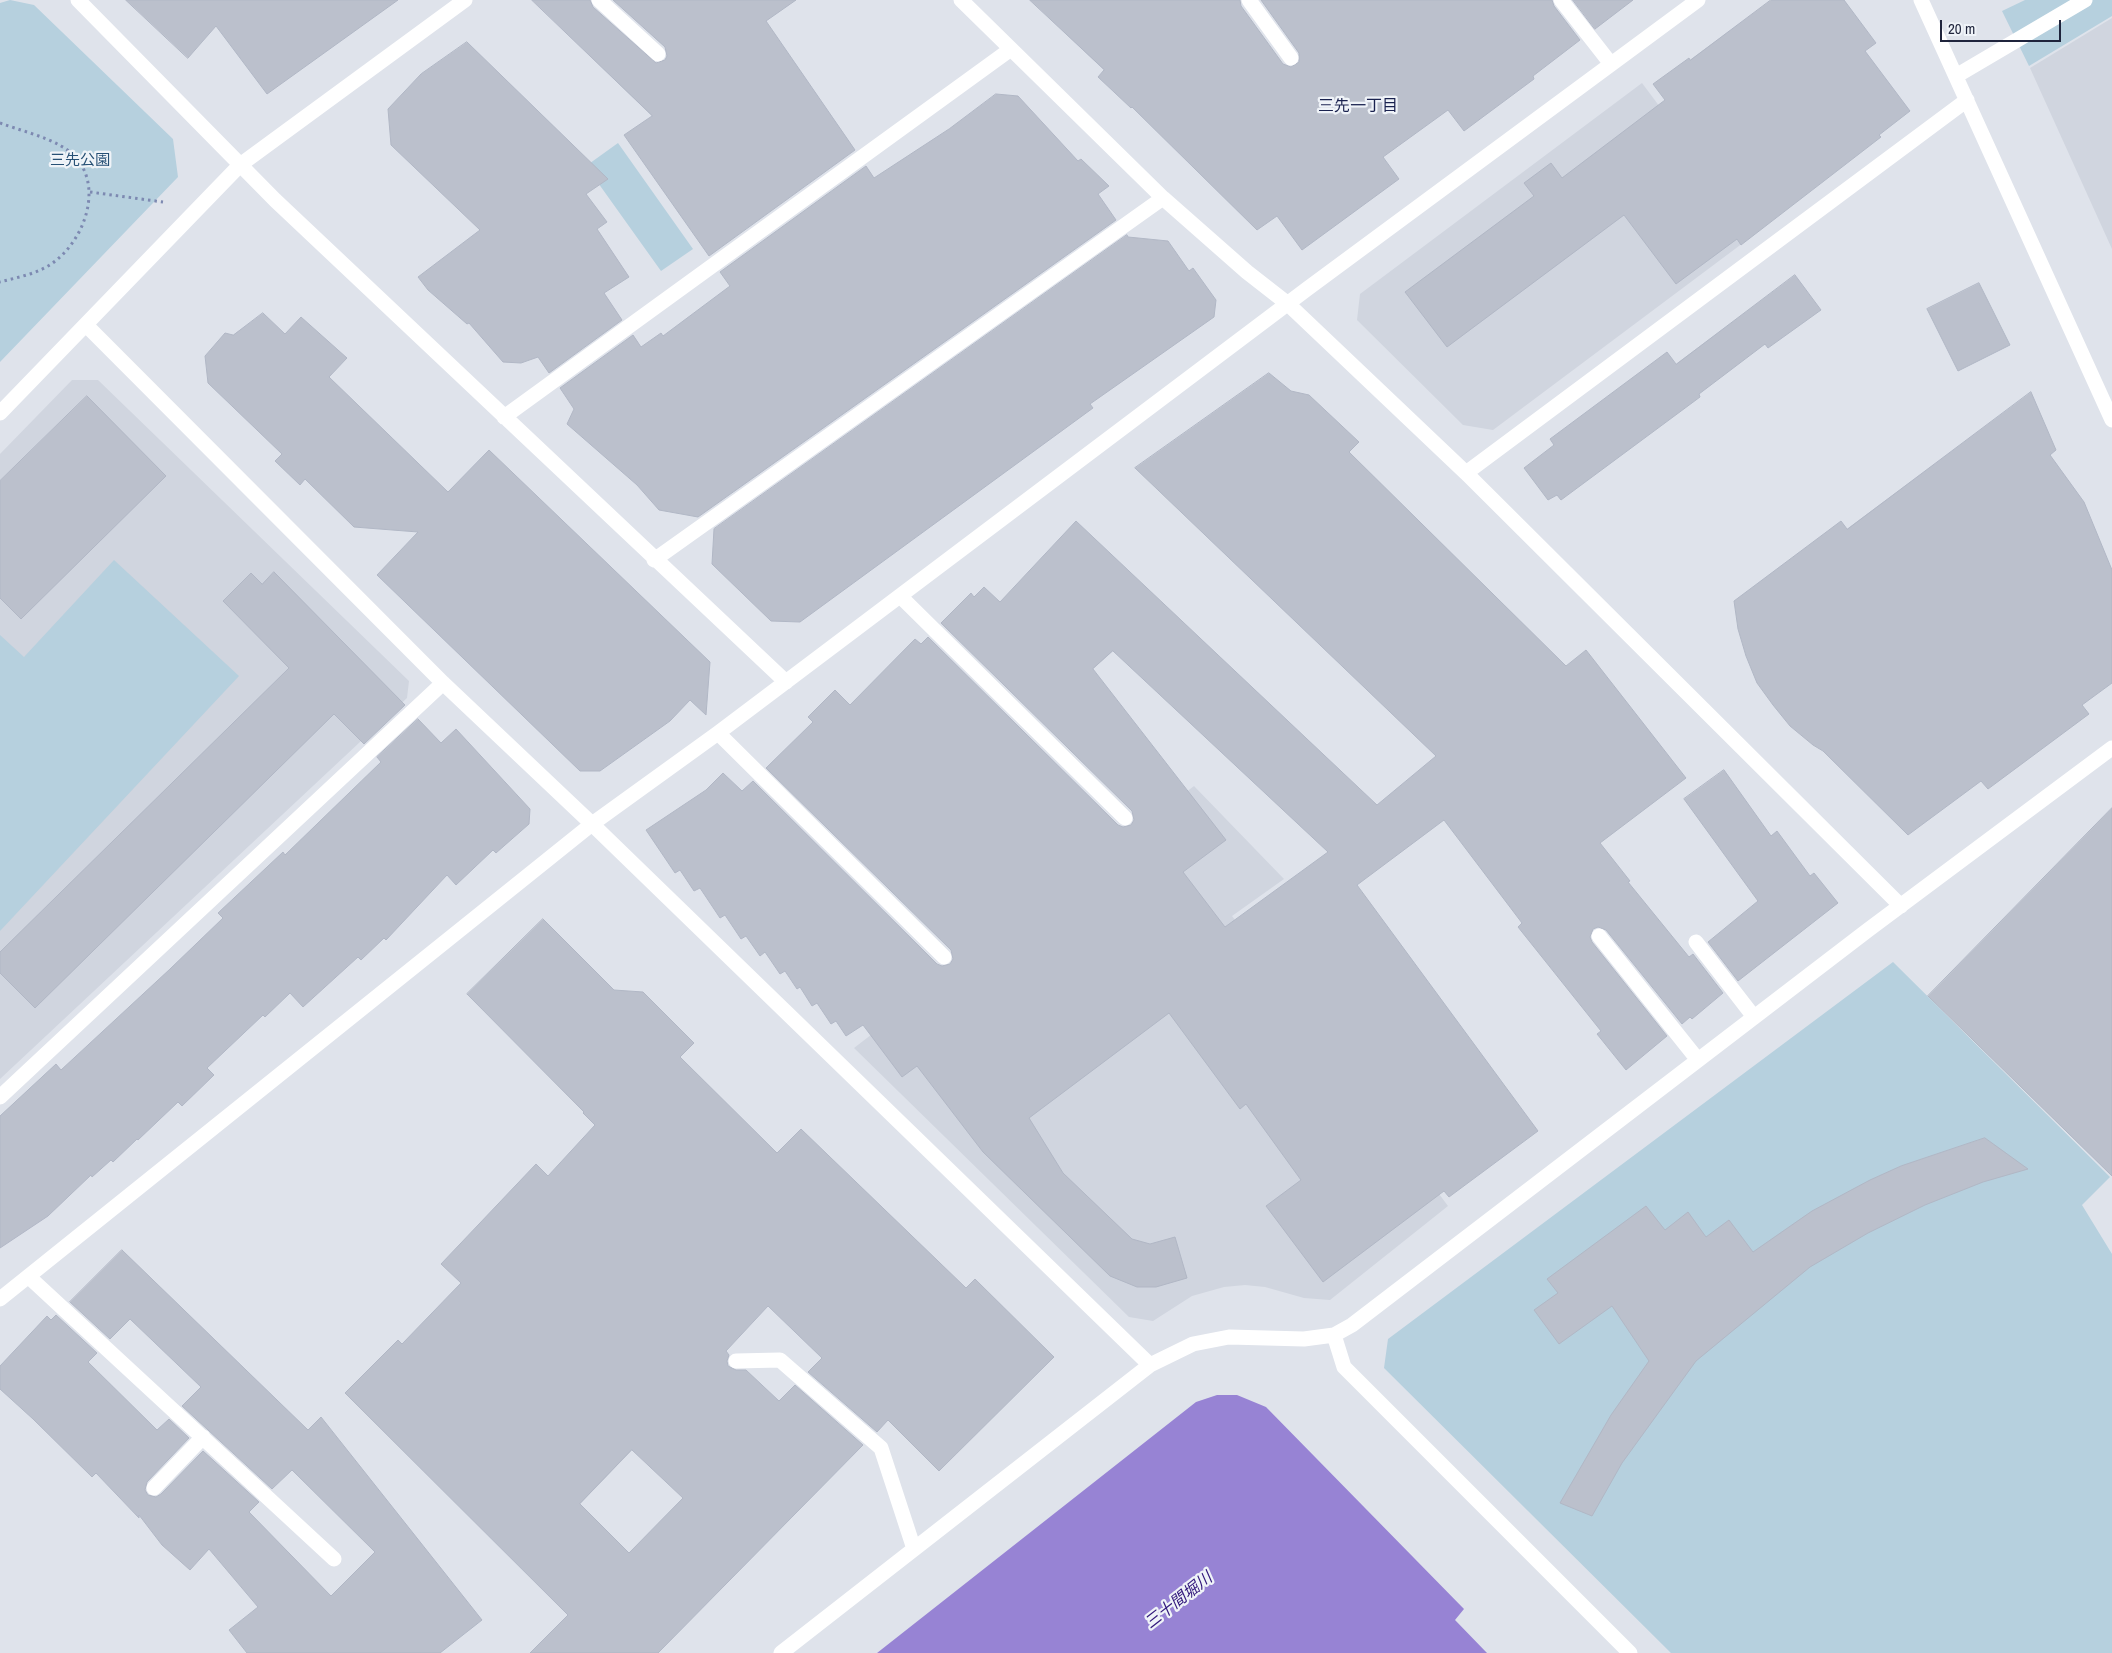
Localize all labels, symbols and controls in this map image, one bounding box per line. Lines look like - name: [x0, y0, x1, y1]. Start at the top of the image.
- scale bar: [1942, 10, 2063, 42]
- text: 20 m: [1948, 18, 1975, 39]
- district label: 三先一丁目: [1318, 97, 1398, 117]
- park label: 三先公園: [50, 152, 110, 170]
- water label: 三十間堀川: [1142, 1569, 1216, 1633]

